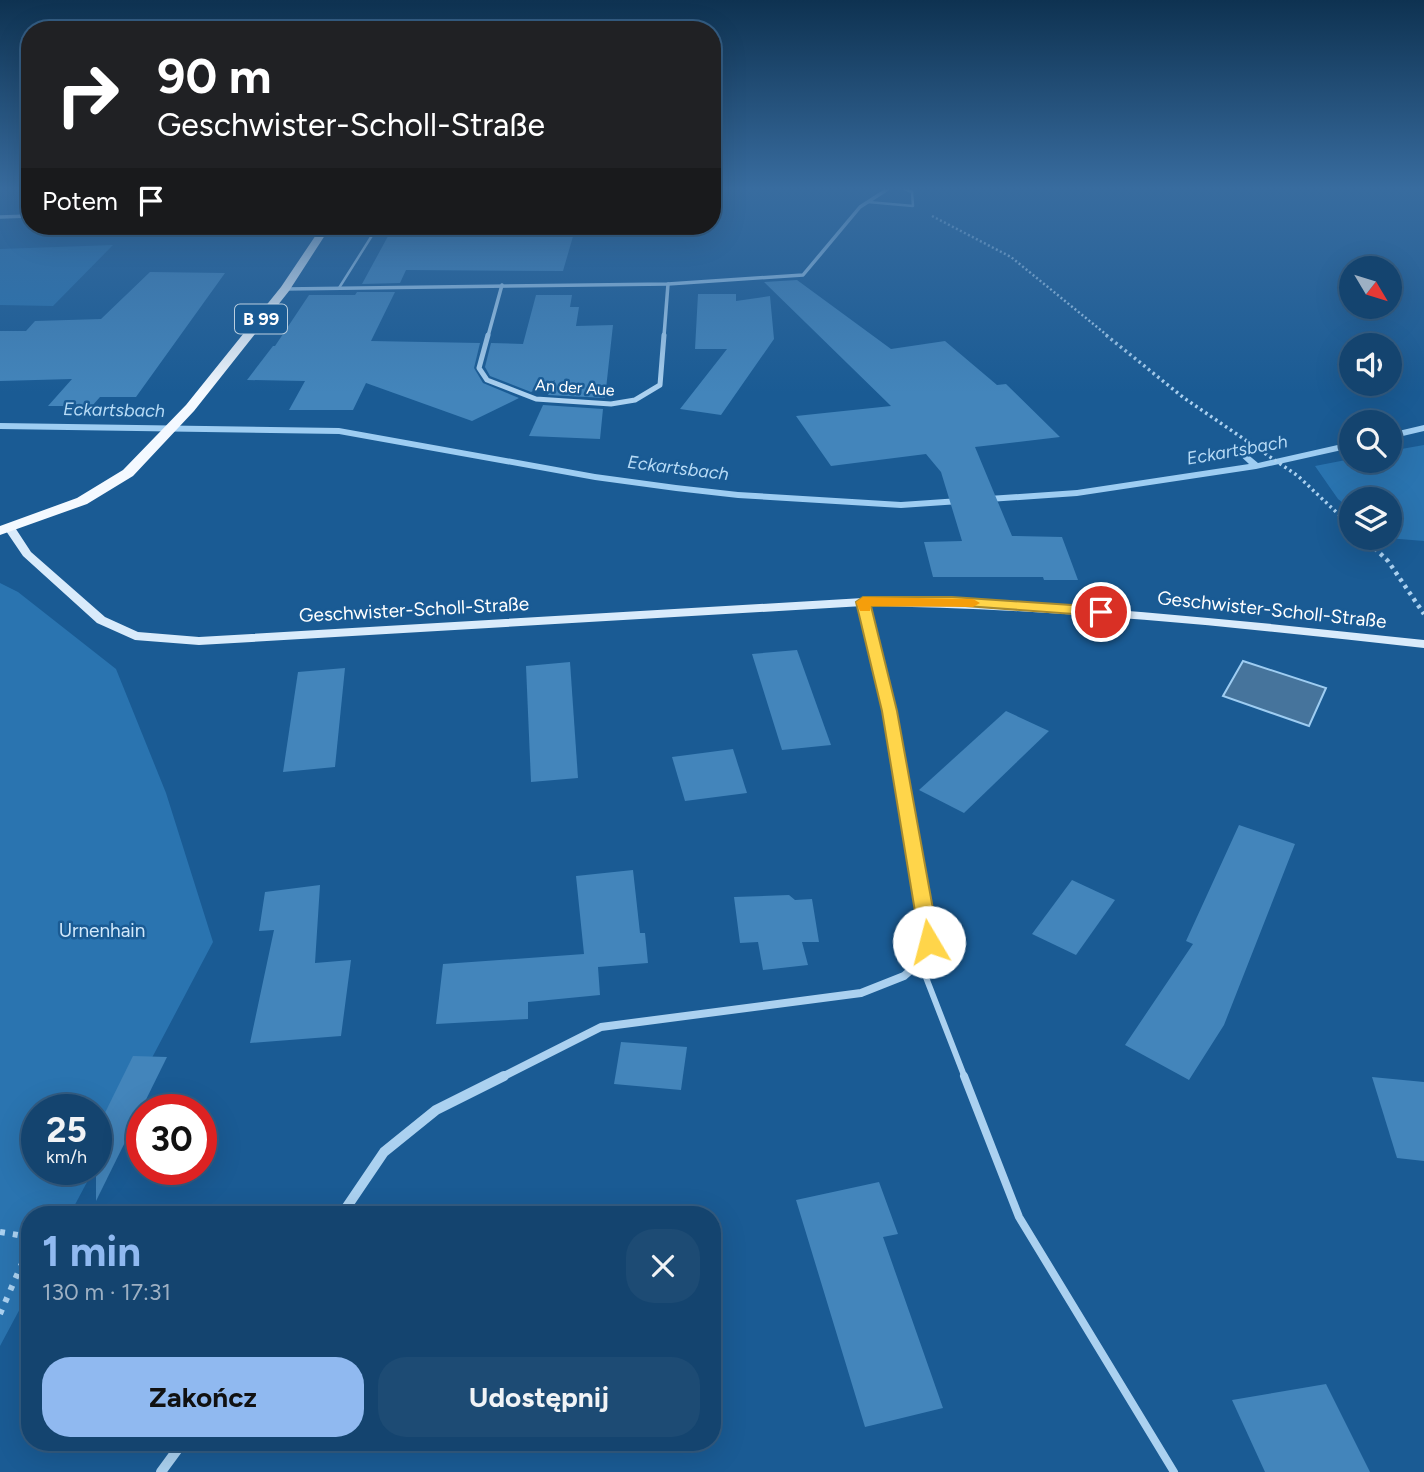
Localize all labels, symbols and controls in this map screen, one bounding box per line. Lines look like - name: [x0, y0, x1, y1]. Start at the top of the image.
- text: 90 m: [157, 46, 272, 105]
- icon: right: [42, 49, 133, 140]
- text: Geschwister-Scholl-Straße: [157, 106, 545, 144]
- icon: arrive: [132, 182, 170, 220]
- text: Potem: [42, 185, 118, 217]
- north arrow: [1339, 256, 1402, 318]
- map controls: [1339, 256, 1402, 550]
- road number: B 99: [235, 304, 287, 334]
- button: sound: [1339, 333, 1402, 396]
- street label: An der Aue: [535, 375, 616, 400]
- water label: Eckartsbach: [63, 398, 165, 422]
- button: search: [1339, 410, 1402, 473]
- water label: Eckartsbach: [1185, 430, 1289, 470]
- water label: Eckartsbach: [626, 451, 730, 485]
- button: layers: [1339, 487, 1402, 550]
- pin: [1071, 582, 1131, 642]
- street label: Geschwister-Scholl-Straße: [1156, 586, 1388, 633]
- street label: Geschwister-Scholl-Straße: [298, 592, 530, 627]
- icon: arrive: [1082, 593, 1120, 631]
- position arrow: [892, 905, 966, 979]
- park label: Urnenhain: [59, 919, 145, 942]
- speed limit sign: 30: [126, 1094, 217, 1185]
- text: 25: [46, 1109, 87, 1151]
- text: km/h: [46, 1146, 87, 1168]
- text: 1 min: [42, 1226, 141, 1277]
- button: close: [626, 1229, 700, 1303]
- text: 130 m · 17:31: [42, 1278, 171, 1306]
- button: Zakończ: [42, 1357, 364, 1437]
- button: Udostępnij: [378, 1357, 700, 1437]

